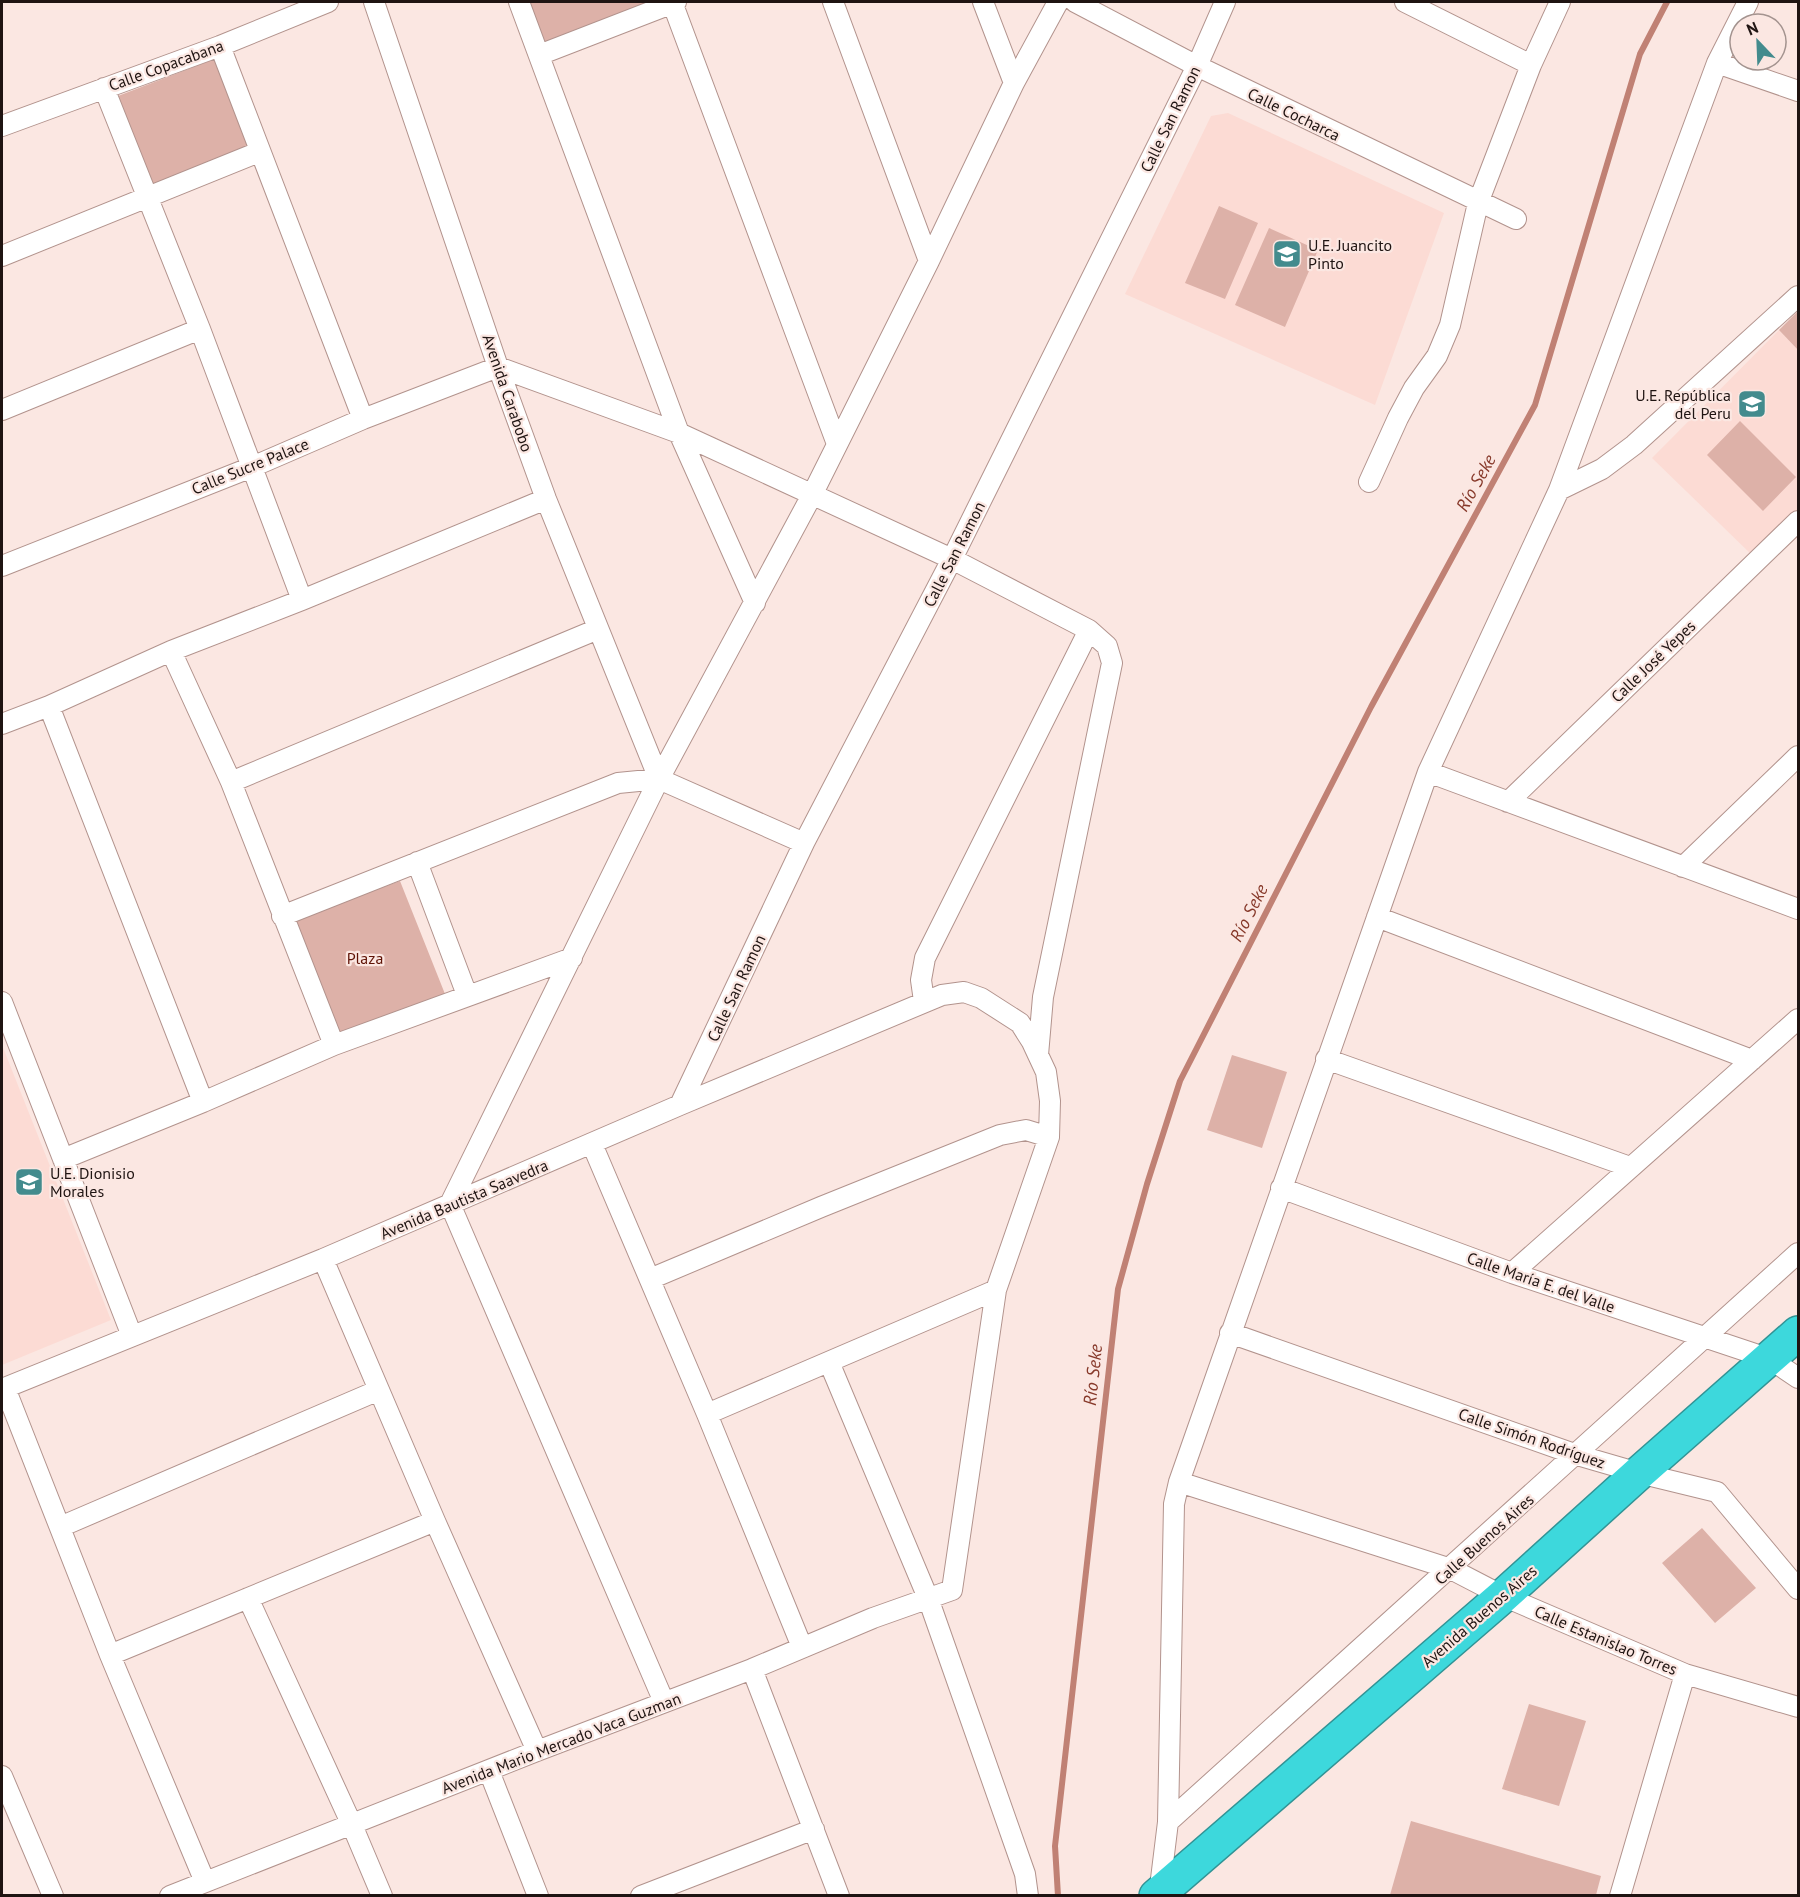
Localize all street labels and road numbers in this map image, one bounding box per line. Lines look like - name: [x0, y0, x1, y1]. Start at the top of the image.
- street label: Calle Copacabana: [106, 35, 226, 95]
- street label: Calle San Ramon: [1136, 63, 1204, 175]
- street label: Calle Cocharca: [1245, 83, 1343, 145]
- street label: Avenida Carabobo: [479, 332, 537, 454]
- street label: Calle Sucre Palace: [188, 433, 312, 499]
- street label: Calle San Ramon: [919, 498, 989, 610]
- street label: Calle José Yepes: [1607, 616, 1700, 706]
- street label: Calle San Ramon: [703, 931, 769, 1045]
- street label: Avenida Bautista Saavedra: [377, 1155, 551, 1243]
- street label: Calle María E. del Valle: [1464, 1247, 1618, 1317]
- street label: Calle Simón Rodríguez: [1456, 1403, 1608, 1473]
- street label: Calle Buenos Aires: [1430, 1489, 1538, 1589]
- street label: Avenida Buenos Aires: [1417, 1560, 1541, 1672]
- street label: Calle Estanislao Torres: [1532, 1601, 1681, 1679]
- street label: Avenida Mario Mercado Vaca Guzman: [439, 1688, 683, 1798]

